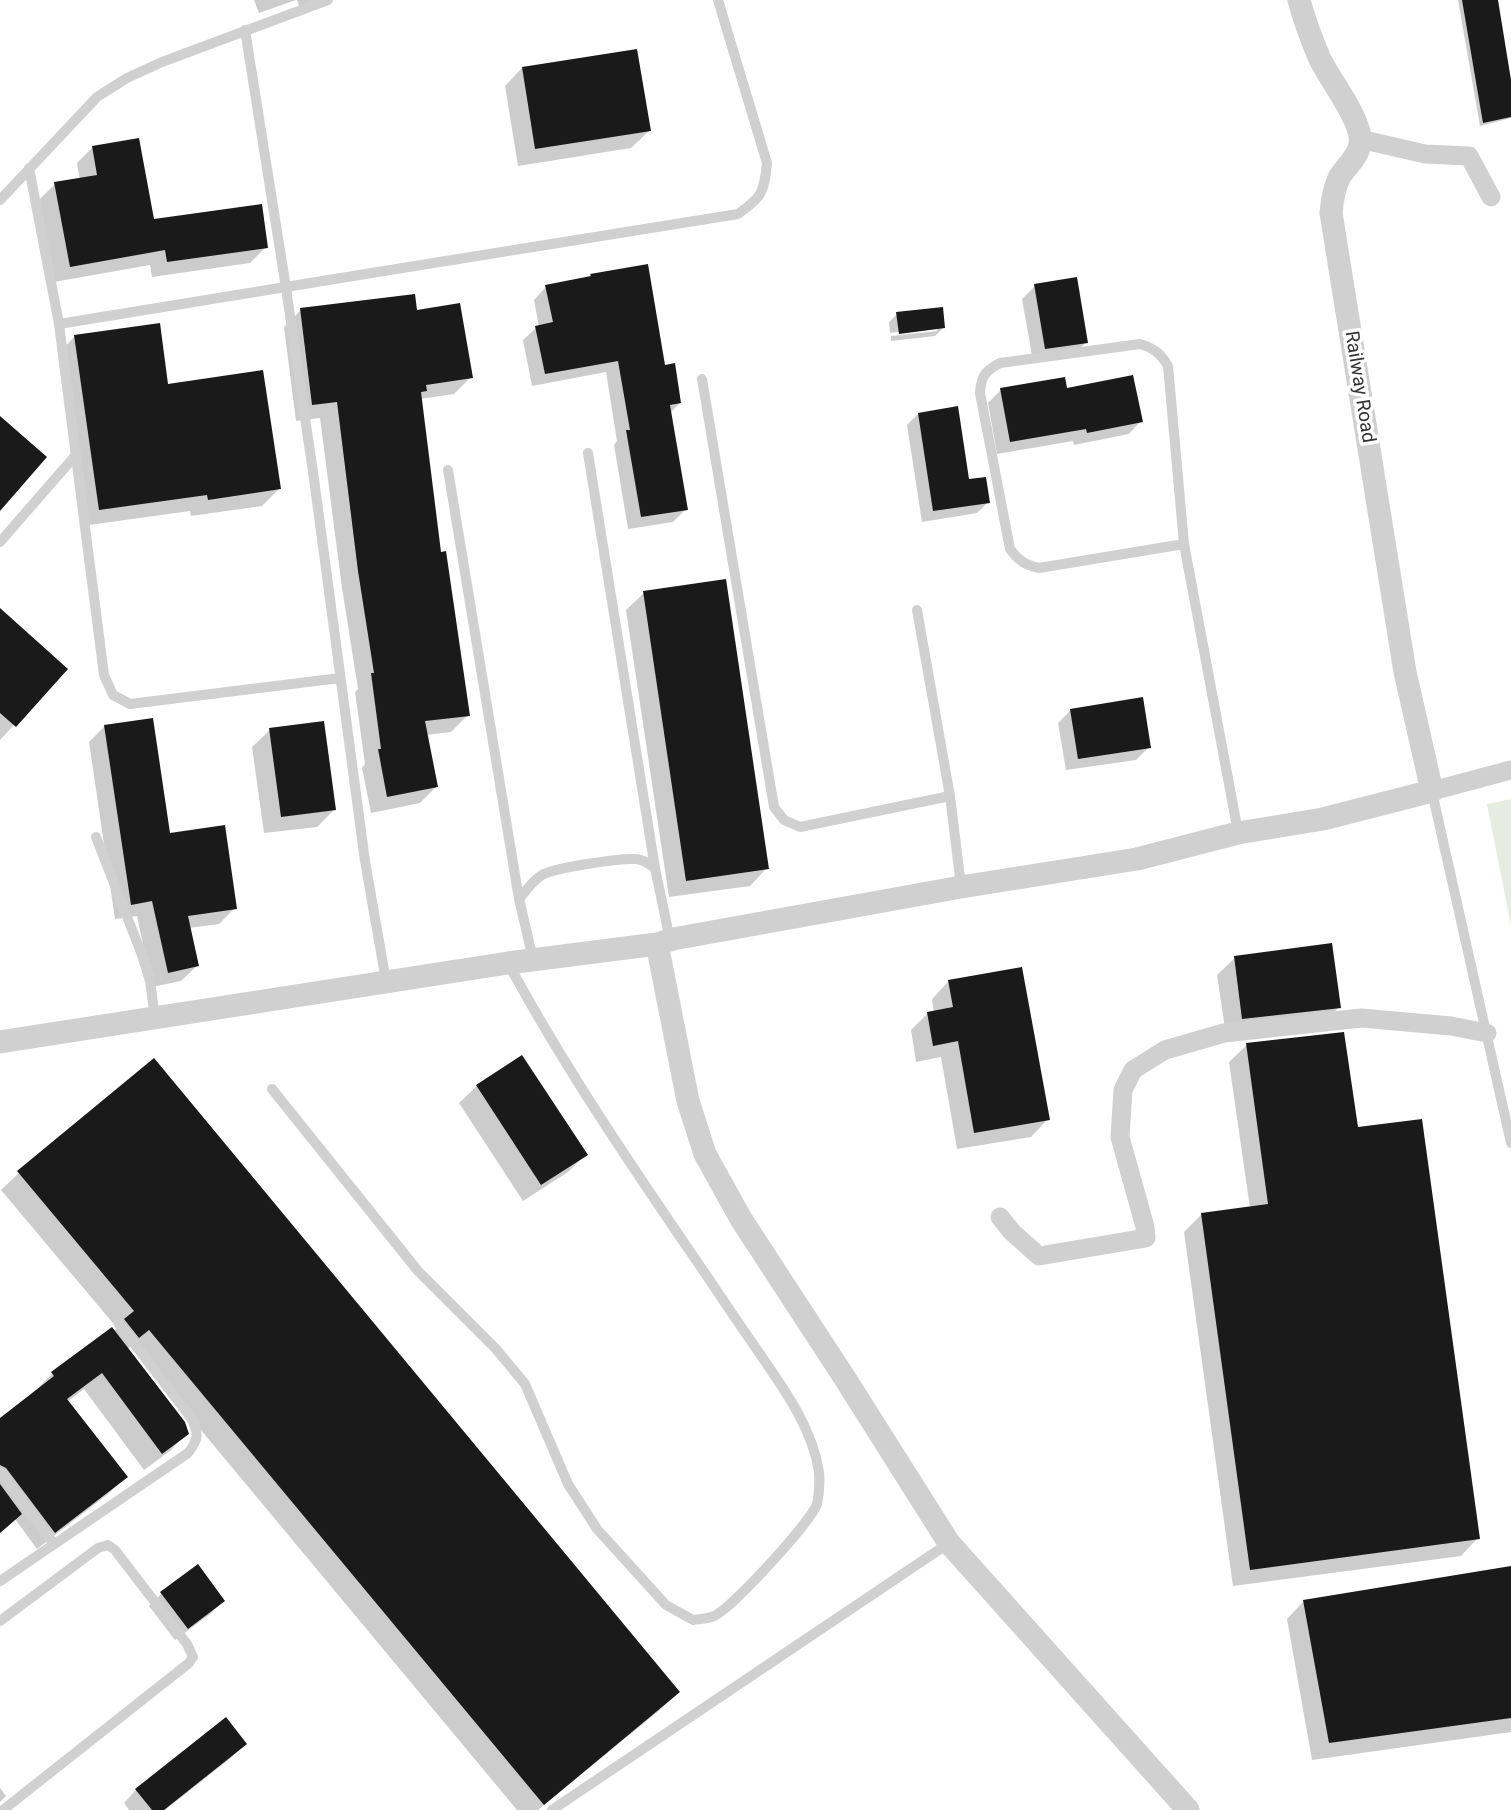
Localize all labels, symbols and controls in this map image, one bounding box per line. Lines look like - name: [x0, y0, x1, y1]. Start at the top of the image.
- street label: Railway Road: [1339, 329, 1379, 445]

